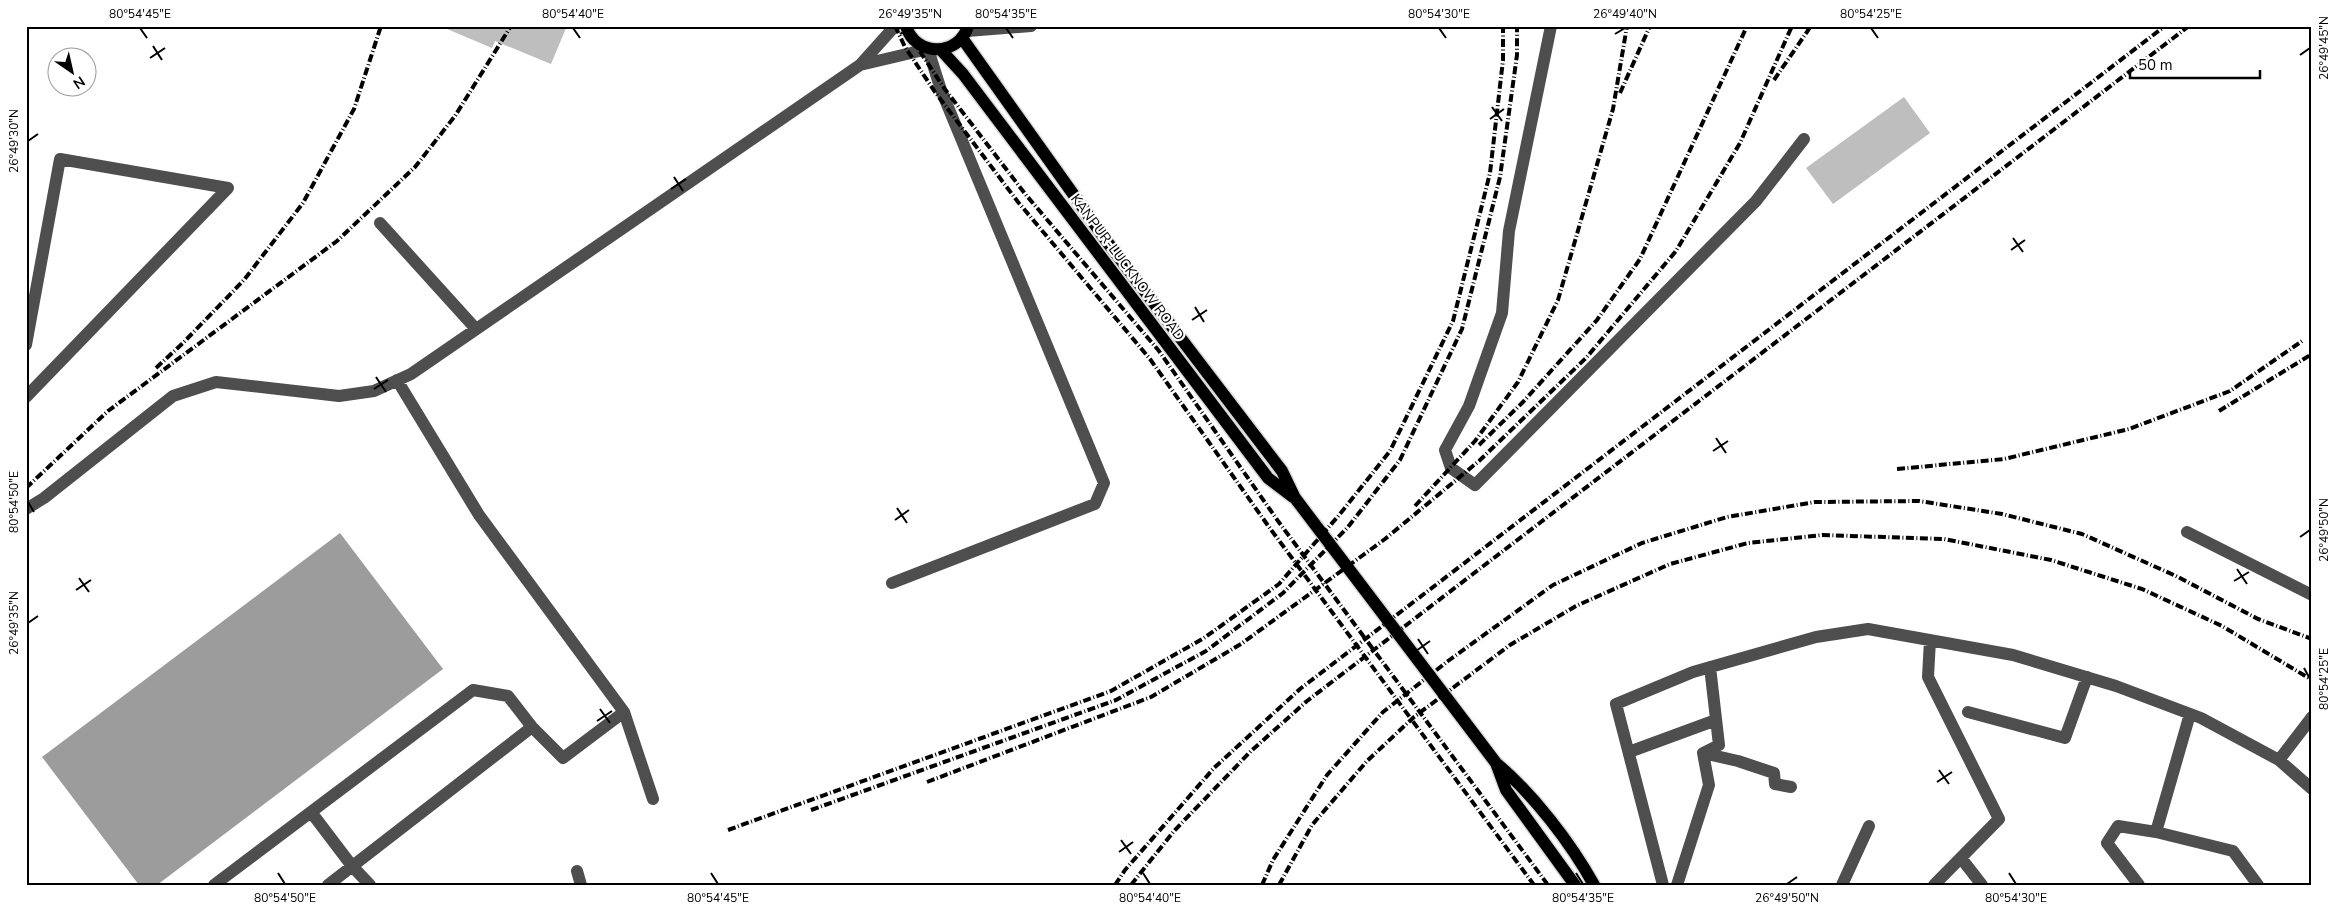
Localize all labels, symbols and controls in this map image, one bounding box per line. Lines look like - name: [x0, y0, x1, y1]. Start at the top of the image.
- text: 80°54'45"E: [109, 6, 171, 22]
- text: 80°54'40"E: [542, 6, 604, 22]
- text: 26°49'35"N: [878, 6, 942, 22]
- text: 80°54'35"E: [975, 6, 1037, 22]
- text: 80°54'30"E: [1408, 6, 1470, 22]
- text: 26°49'40"N: [1593, 6, 1657, 22]
- text: 80°54'25"E: [1840, 6, 1902, 22]
- text: 26°49'45"N: [2316, 16, 2332, 80]
- north arrow: [48, 48, 98, 98]
- scale bar: [2130, 48, 2260, 80]
- text: 50 m: [2138, 55, 2173, 75]
- text: N: [69, 72, 89, 93]
- text: 26°49'30"N: [6, 109, 22, 173]
- street label: KANPUR-LUCKNOW ROAD: [1066, 190, 1189, 344]
- text: 80°54'50"E: [6, 471, 22, 533]
- text: 26°49'50"N: [2316, 498, 2332, 562]
- text: 26°49'35"N: [6, 591, 22, 655]
- text: 80°54'25"E: [2316, 648, 2332, 710]
- text: 80°54'50"E: [254, 890, 316, 906]
- text: 80°54'45"E: [687, 890, 749, 906]
- text: 80°54'40"E: [1119, 890, 1181, 906]
- text: 80°54'35"E: [1552, 890, 1614, 906]
- text: 26°49'50"N: [1755, 890, 1819, 906]
- text: 80°54'30"E: [1985, 890, 2047, 906]

